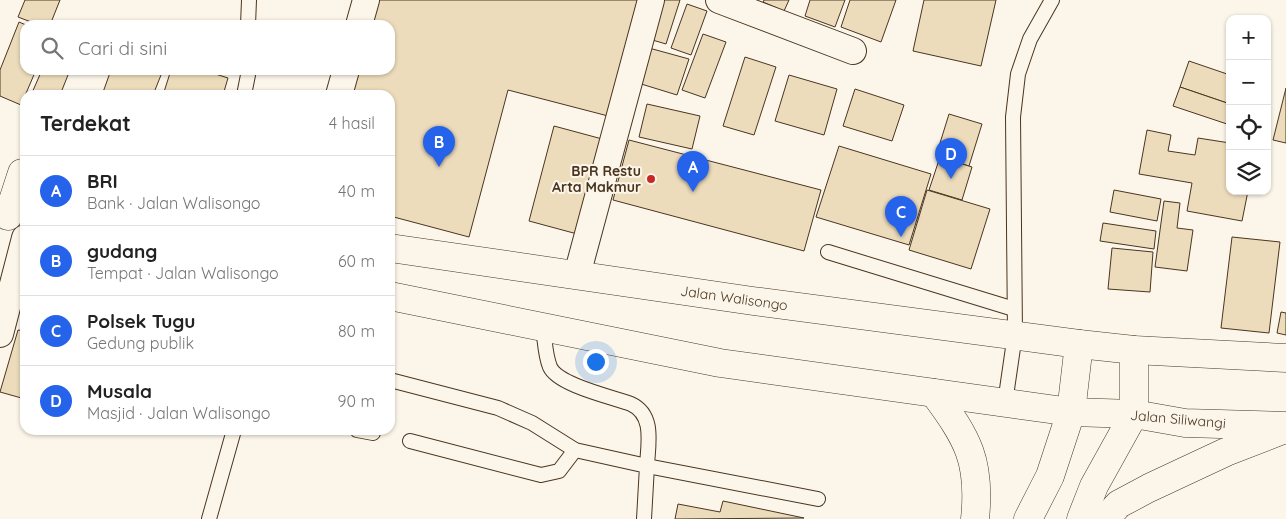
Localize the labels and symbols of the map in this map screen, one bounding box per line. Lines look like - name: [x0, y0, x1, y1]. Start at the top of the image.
- pin: B: [423, 126, 455, 167]
- pin: D: [935, 138, 967, 179]
- pin: A: [677, 151, 709, 192]
- place label: BPR Restu Arta Makmur: [552, 162, 641, 196]
- marker: BPR Restu Arta Makmur: [645, 173, 657, 185]
- pin: C: [885, 196, 917, 237]
- street label: Jalan Walisongo: [679, 282, 789, 314]
- your location: [583, 349, 609, 375]
- street label: Jalan Siliwangi: [1129, 406, 1227, 432]

